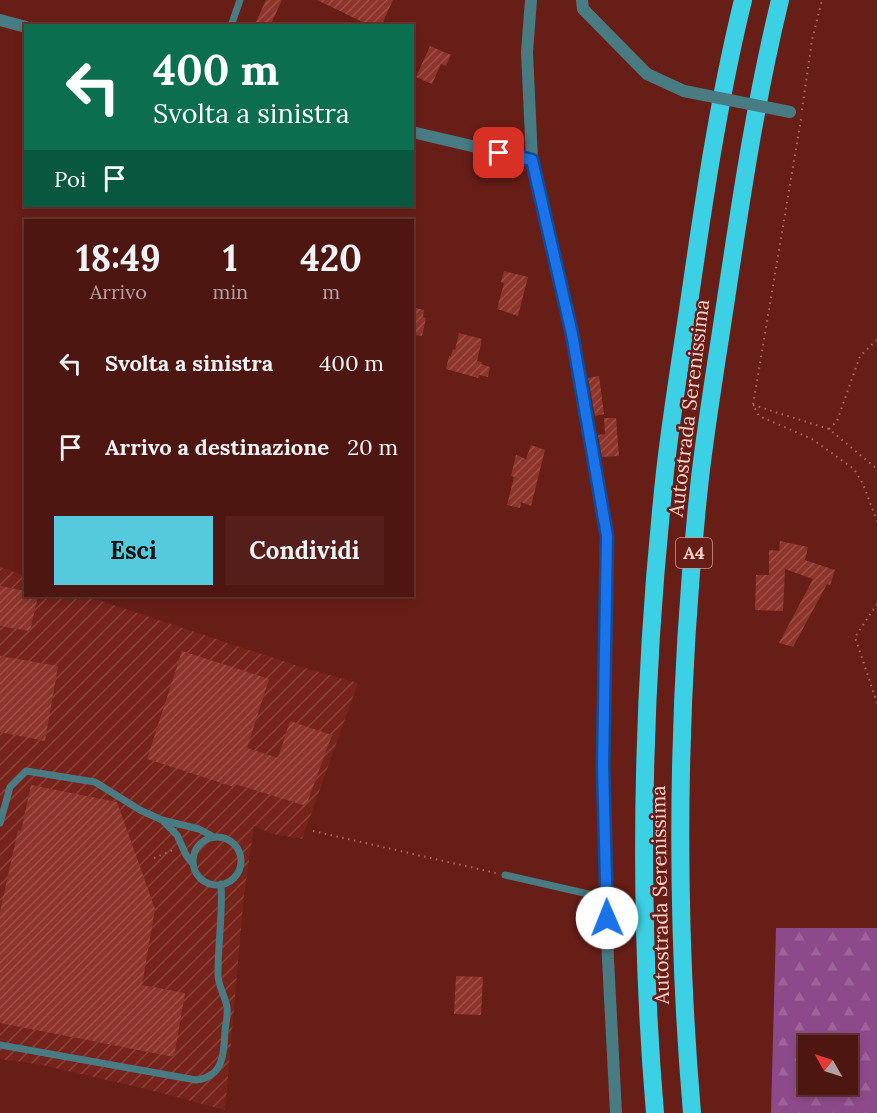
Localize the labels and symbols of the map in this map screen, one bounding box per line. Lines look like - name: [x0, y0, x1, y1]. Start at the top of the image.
- pin: [473, 127, 524, 178]
- street label: Autostrada Serenissima: [663, 298, 714, 519]
- road number: A4: [676, 538, 712, 568]
- street label: Autostrada Serenissima: [645, 785, 674, 1006]
- position arrow: [575, 886, 639, 950]
- north arrow: [798, 1035, 858, 1095]

